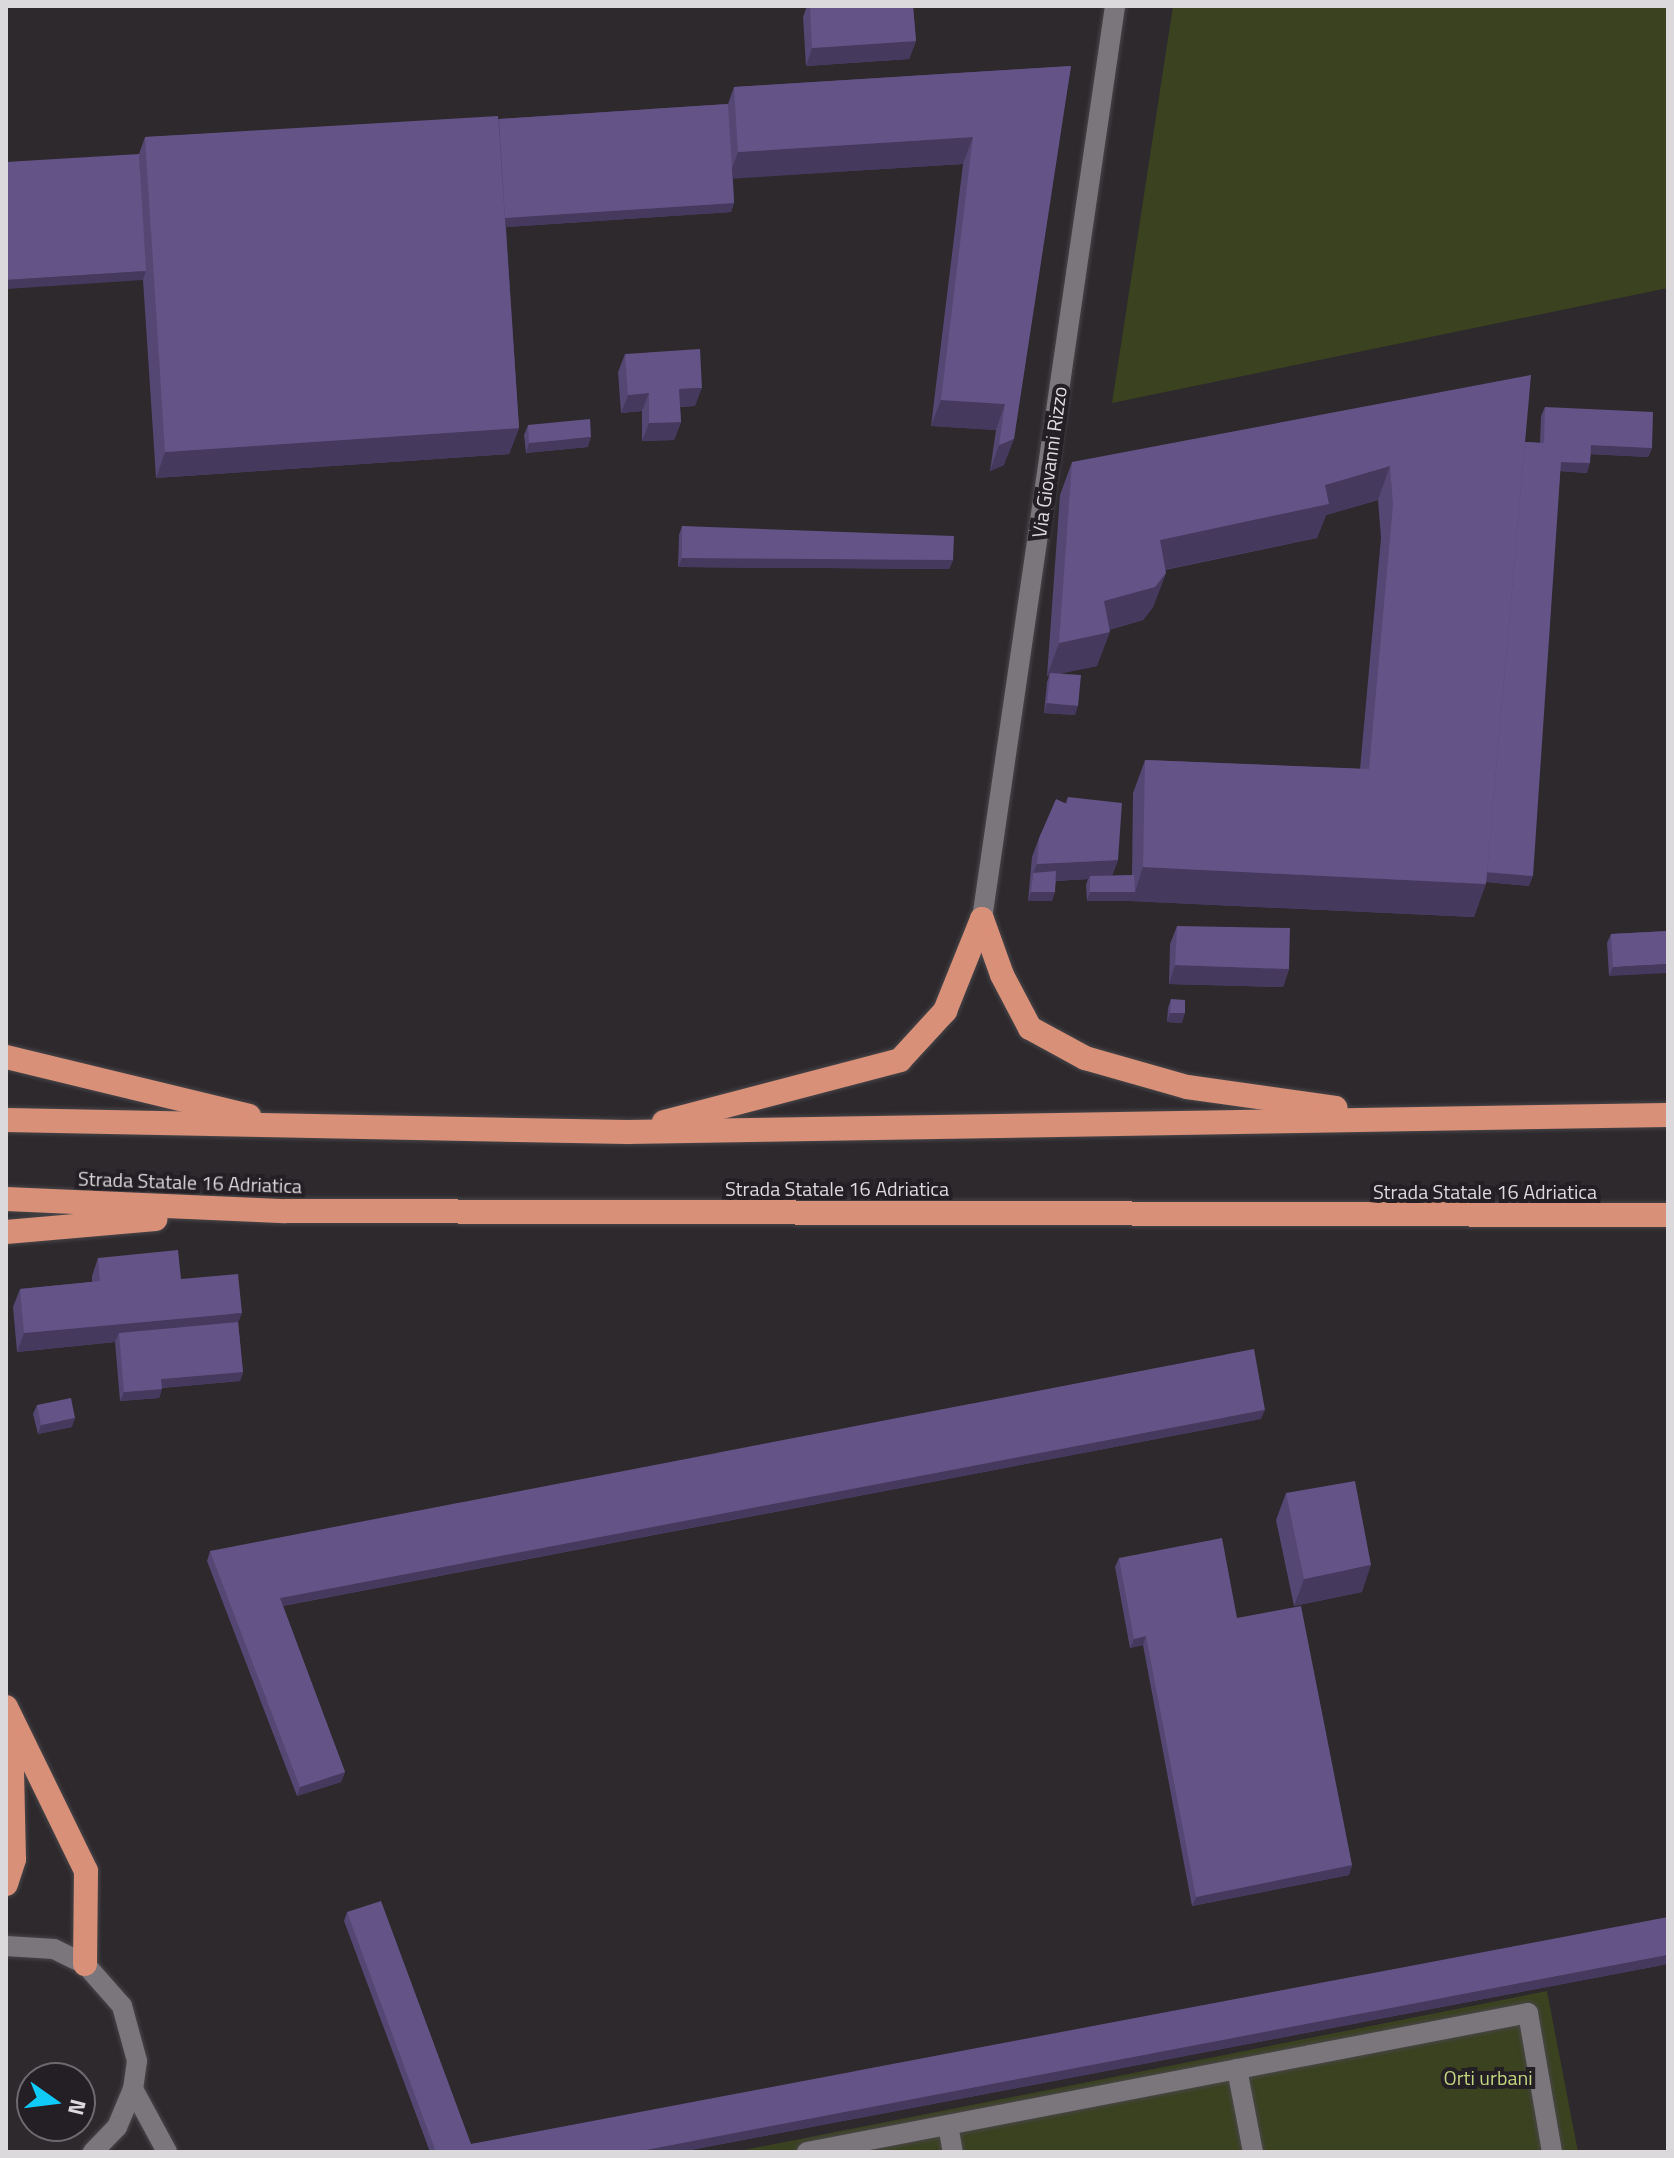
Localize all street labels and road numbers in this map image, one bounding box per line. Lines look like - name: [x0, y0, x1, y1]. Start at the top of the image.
- street label: Via Giovanni Rizzo: [1026, 385, 1072, 539]
- street label: Strada Statale 16 Adriatica: [78, 1166, 302, 1198]
- street label: Strada Statale 16 Adriatica: [725, 1176, 949, 1200]
- street label: Strada Statale 16 Adriatica: [1373, 1179, 1597, 1203]

